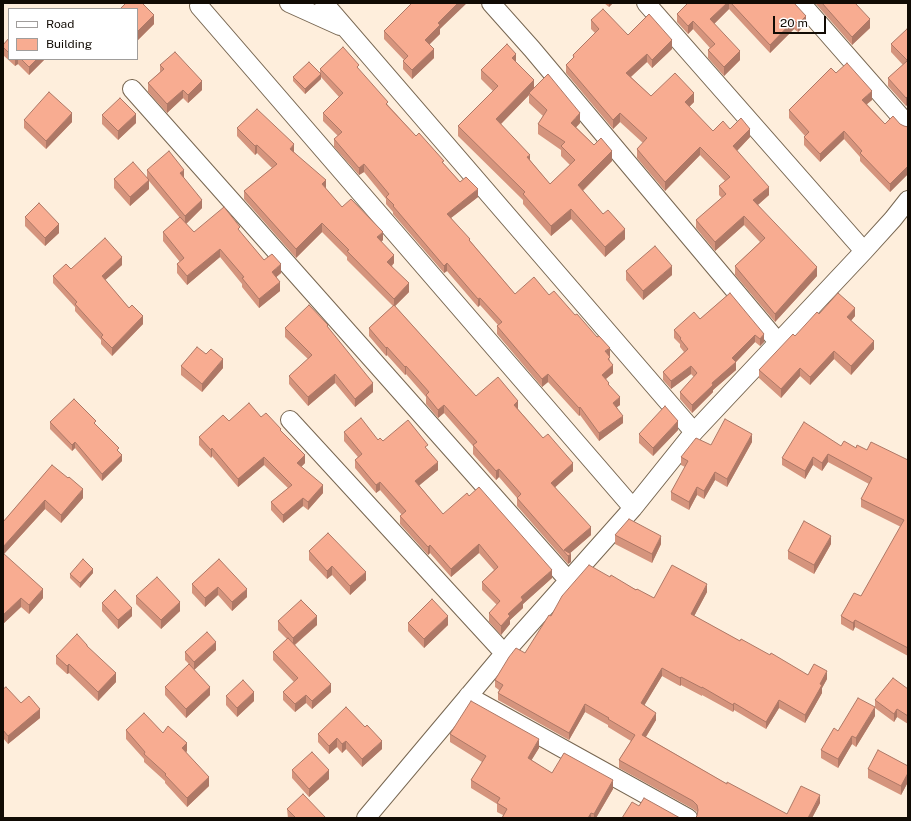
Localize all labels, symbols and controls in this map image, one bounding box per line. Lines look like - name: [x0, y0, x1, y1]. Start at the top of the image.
- legend: [8, 8, 138, 60]
- scale bar: [775, 8, 828, 34]
- text: 20 m: [780, 16, 808, 30]
- text: Road: [46, 17, 74, 31]
- text: Building: [46, 37, 92, 51]

